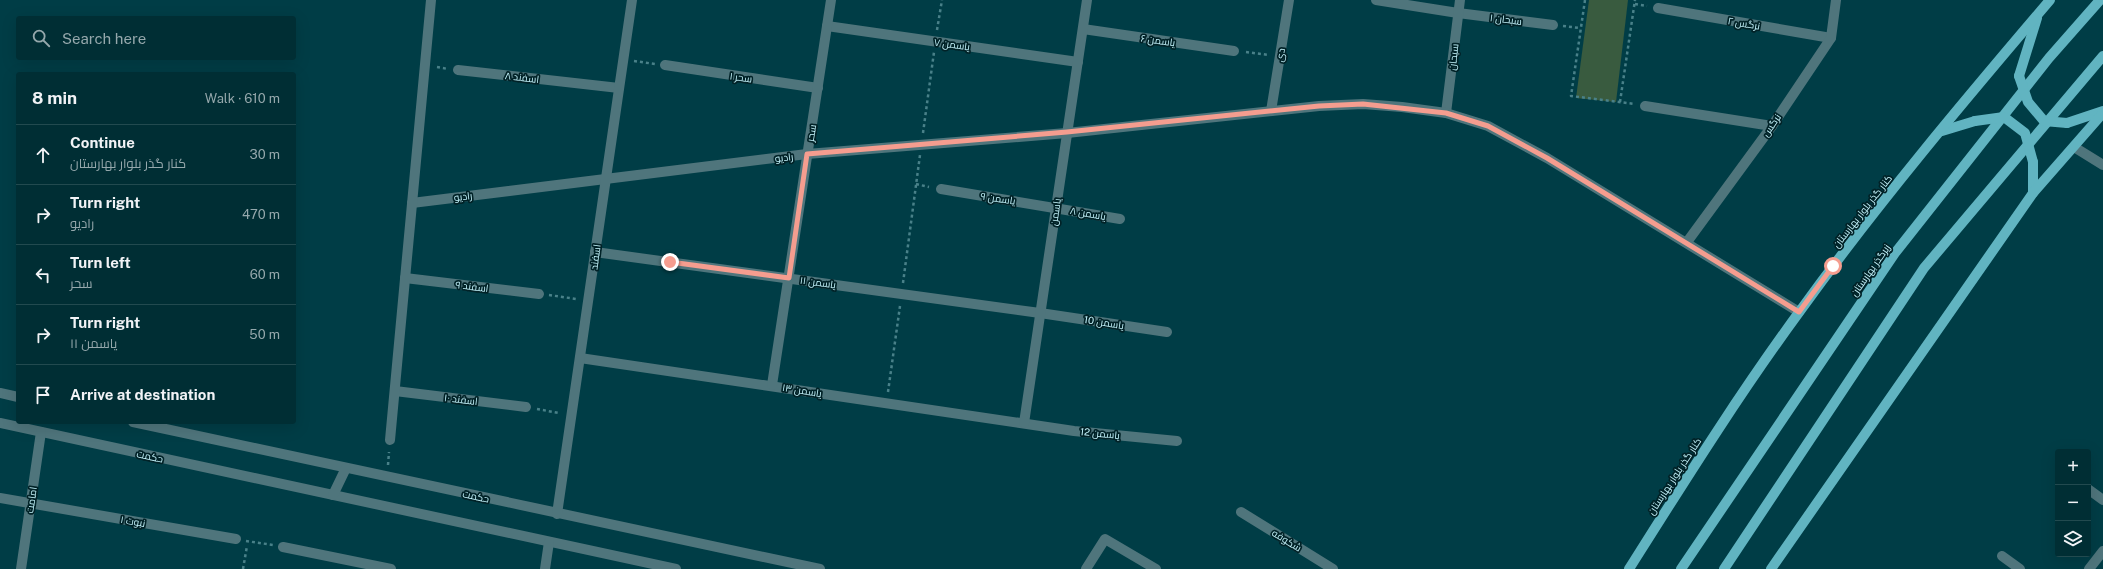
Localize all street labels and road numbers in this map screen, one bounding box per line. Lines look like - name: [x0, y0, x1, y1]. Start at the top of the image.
- street label: سبحان ۱: [1489, 11, 1523, 28]
- street label: نرگس ۲: [1727, 14, 1761, 33]
- street label: یاسمن ۶: [1140, 32, 1176, 49]
- street label: یاسمن ۷: [933, 36, 971, 54]
- street label: سبحان: [1445, 43, 1462, 71]
- street label: دی: [1273, 47, 1288, 63]
- street label: اسفند ۸: [504, 69, 540, 85]
- street label: سحر ۱: [729, 69, 753, 85]
- street label: نرگس: [1759, 111, 1784, 139]
- street label: سحر: [804, 124, 818, 143]
- street label: رادیو: [774, 150, 794, 164]
- street label: کنار گذر بلوار بهارستان: [1830, 172, 1895, 250]
- street label: رادیو: [453, 189, 473, 203]
- street label: یاسمن ۹: [979, 189, 1017, 208]
- street label: یاسمن: [1047, 197, 1064, 227]
- street label: یاسمن ۸: [1069, 204, 1107, 223]
- street label: زیرگذر بهارستان: [1848, 242, 1893, 299]
- street label: اسفند: [587, 243, 603, 271]
- street label: یاسمن ۱۱: [799, 274, 837, 291]
- street label: اسفند ۹: [455, 278, 489, 294]
- street label: یاسمن 10: [1083, 313, 1125, 332]
- street label: یاسمن ۱۳: [781, 381, 823, 400]
- street label: اسفند ۱۰: [444, 391, 478, 407]
- street label: یاسمن 12: [1079, 425, 1121, 442]
- street label: کنار گذر بلوار بهارستان: [1645, 435, 1704, 517]
- street label: حکمت: [136, 447, 164, 465]
- street label: امامت: [23, 486, 39, 514]
- street label: حکمت: [462, 487, 490, 505]
- street label: نبوت ۱: [120, 513, 146, 529]
- street label: شکوفه: [1270, 526, 1304, 554]

